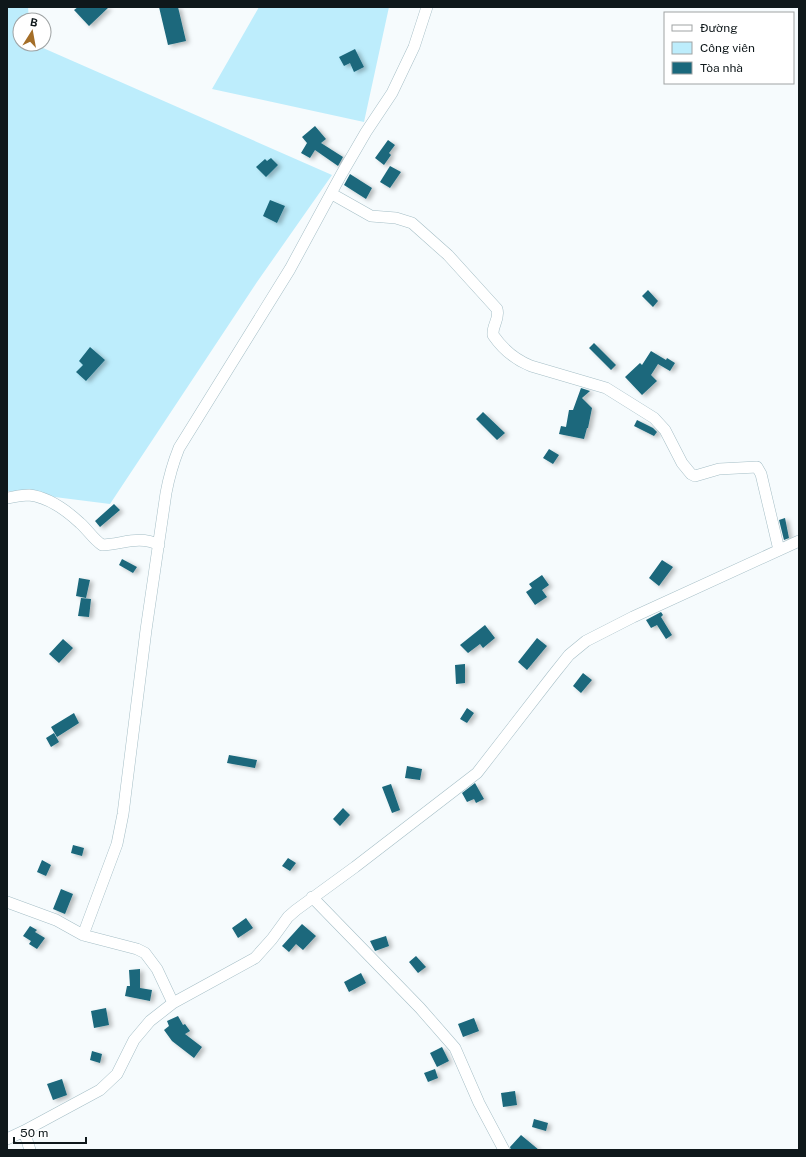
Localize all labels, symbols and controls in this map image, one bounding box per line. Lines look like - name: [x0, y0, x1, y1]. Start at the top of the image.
- north arrow: [12, 12, 52, 52]
- legend: [664, 12, 794, 84]
- text: B: [29, 16, 39, 29]
- text: Đường: [700, 21, 738, 35]
- text: Công viên: [700, 41, 755, 55]
- text: Tòa nhà: [700, 61, 743, 75]
- scale bar: [14, 1119, 86, 1145]
- text: 50 m: [20, 1126, 48, 1140]

